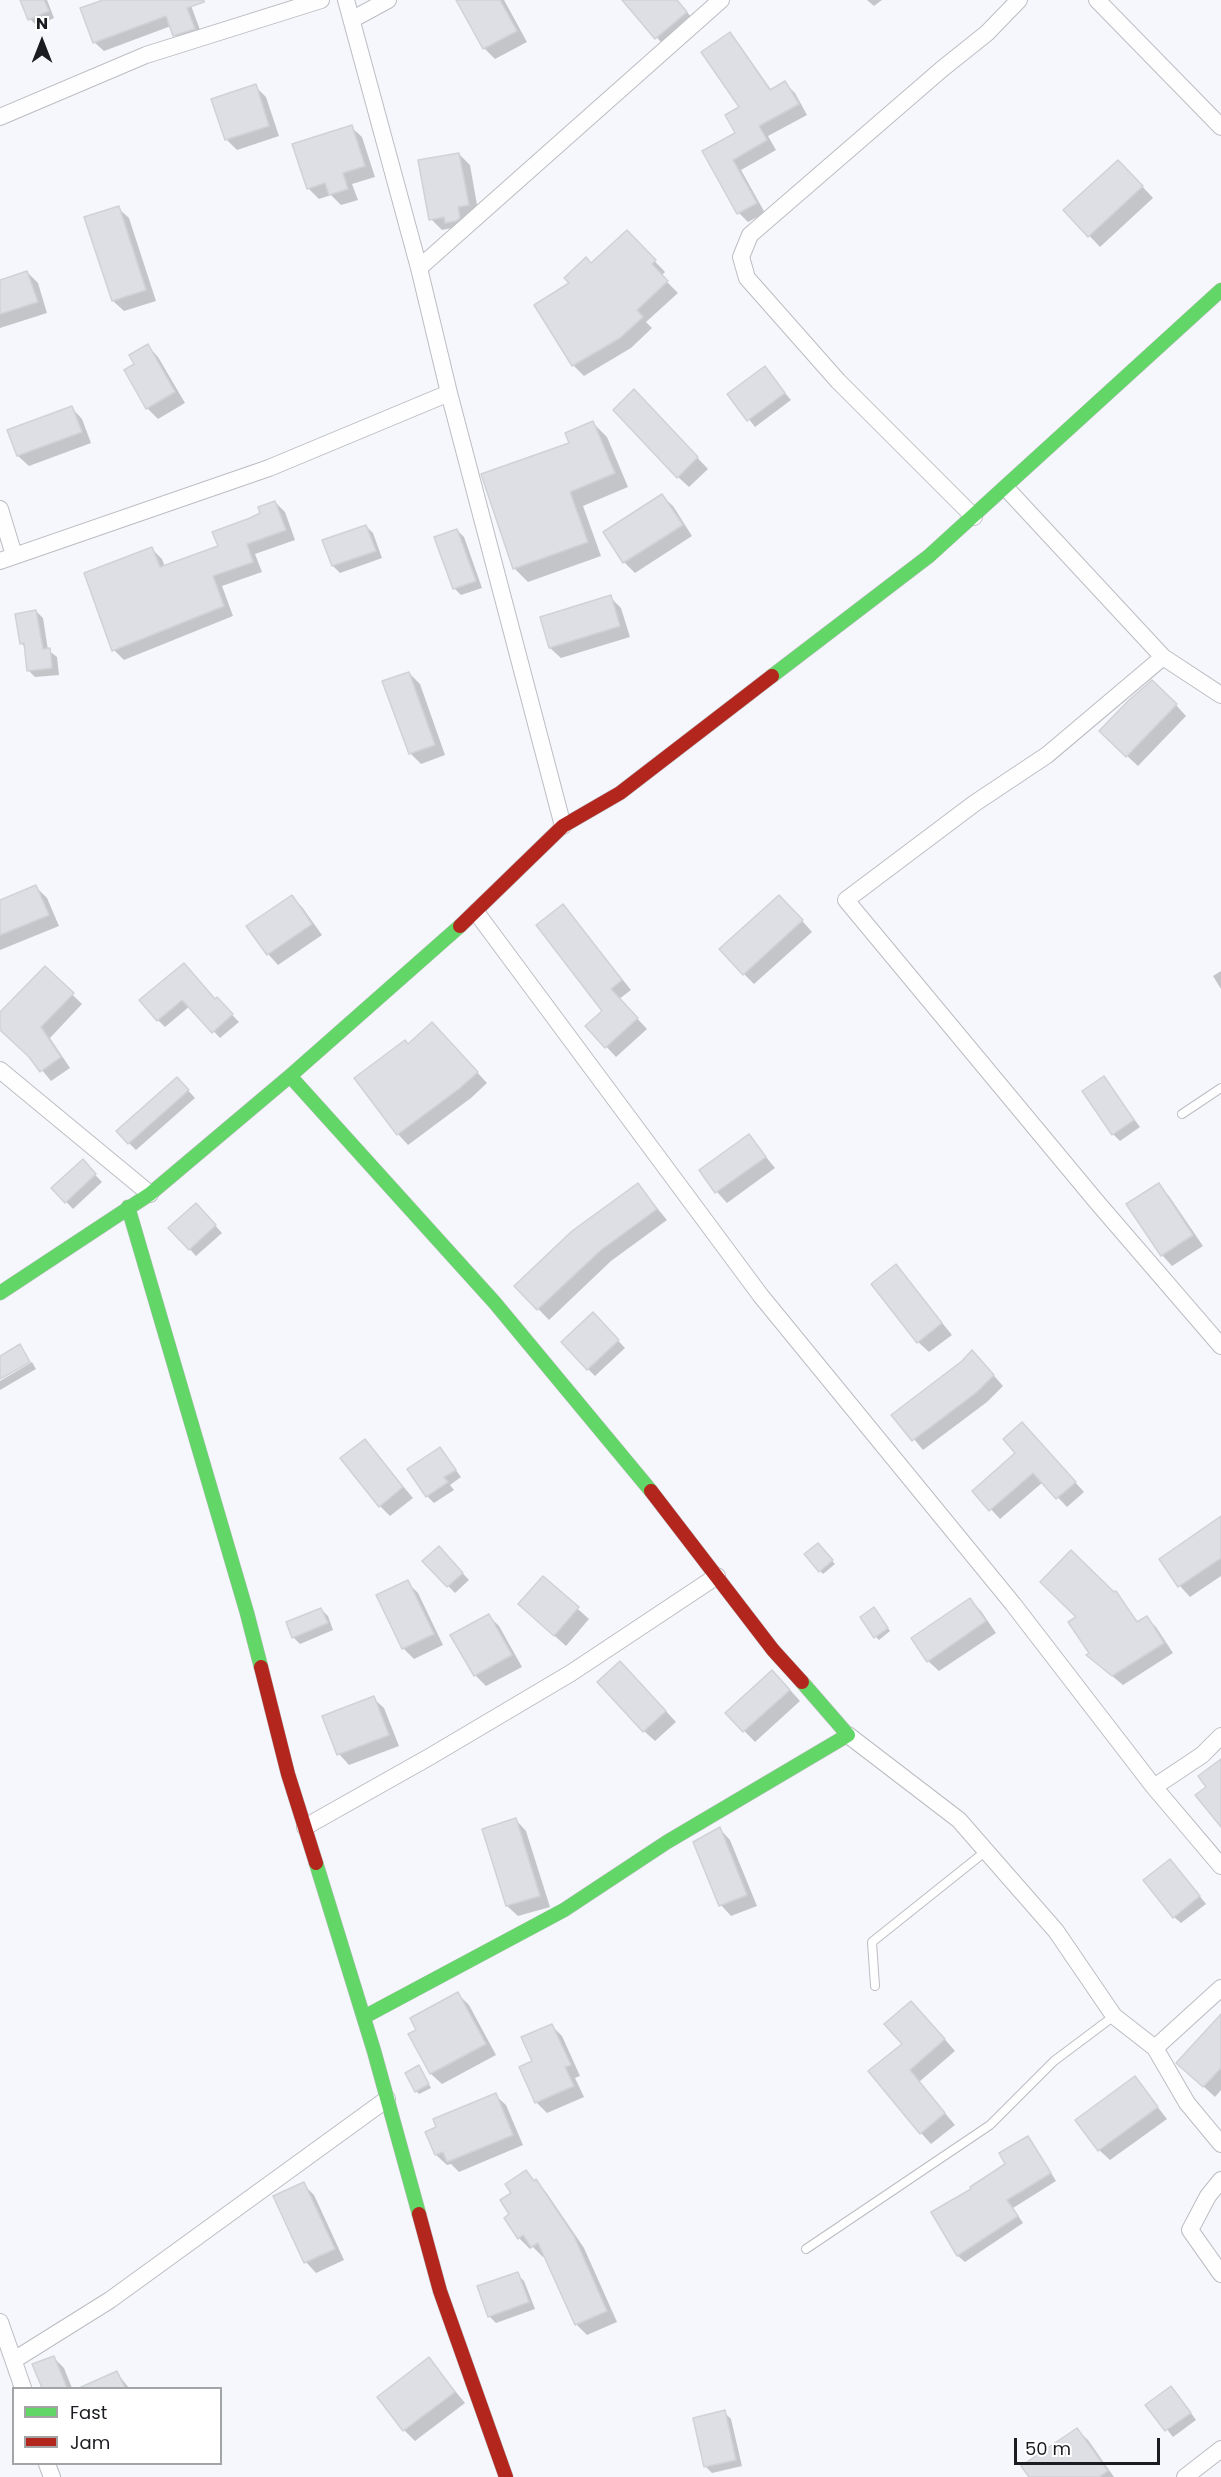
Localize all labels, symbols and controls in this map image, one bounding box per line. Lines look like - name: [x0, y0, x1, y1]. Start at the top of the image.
- north arrow: [12, 12, 72, 72]
- text: N: [36, 12, 48, 35]
- legend: [12, 2387, 222, 2465]
- text: Fast: [70, 2400, 107, 2425]
- scale bar: [1017, 2426, 1162, 2464]
- text: Jam: [70, 2430, 110, 2455]
- text: 50 m: [1025, 2436, 1071, 2461]

